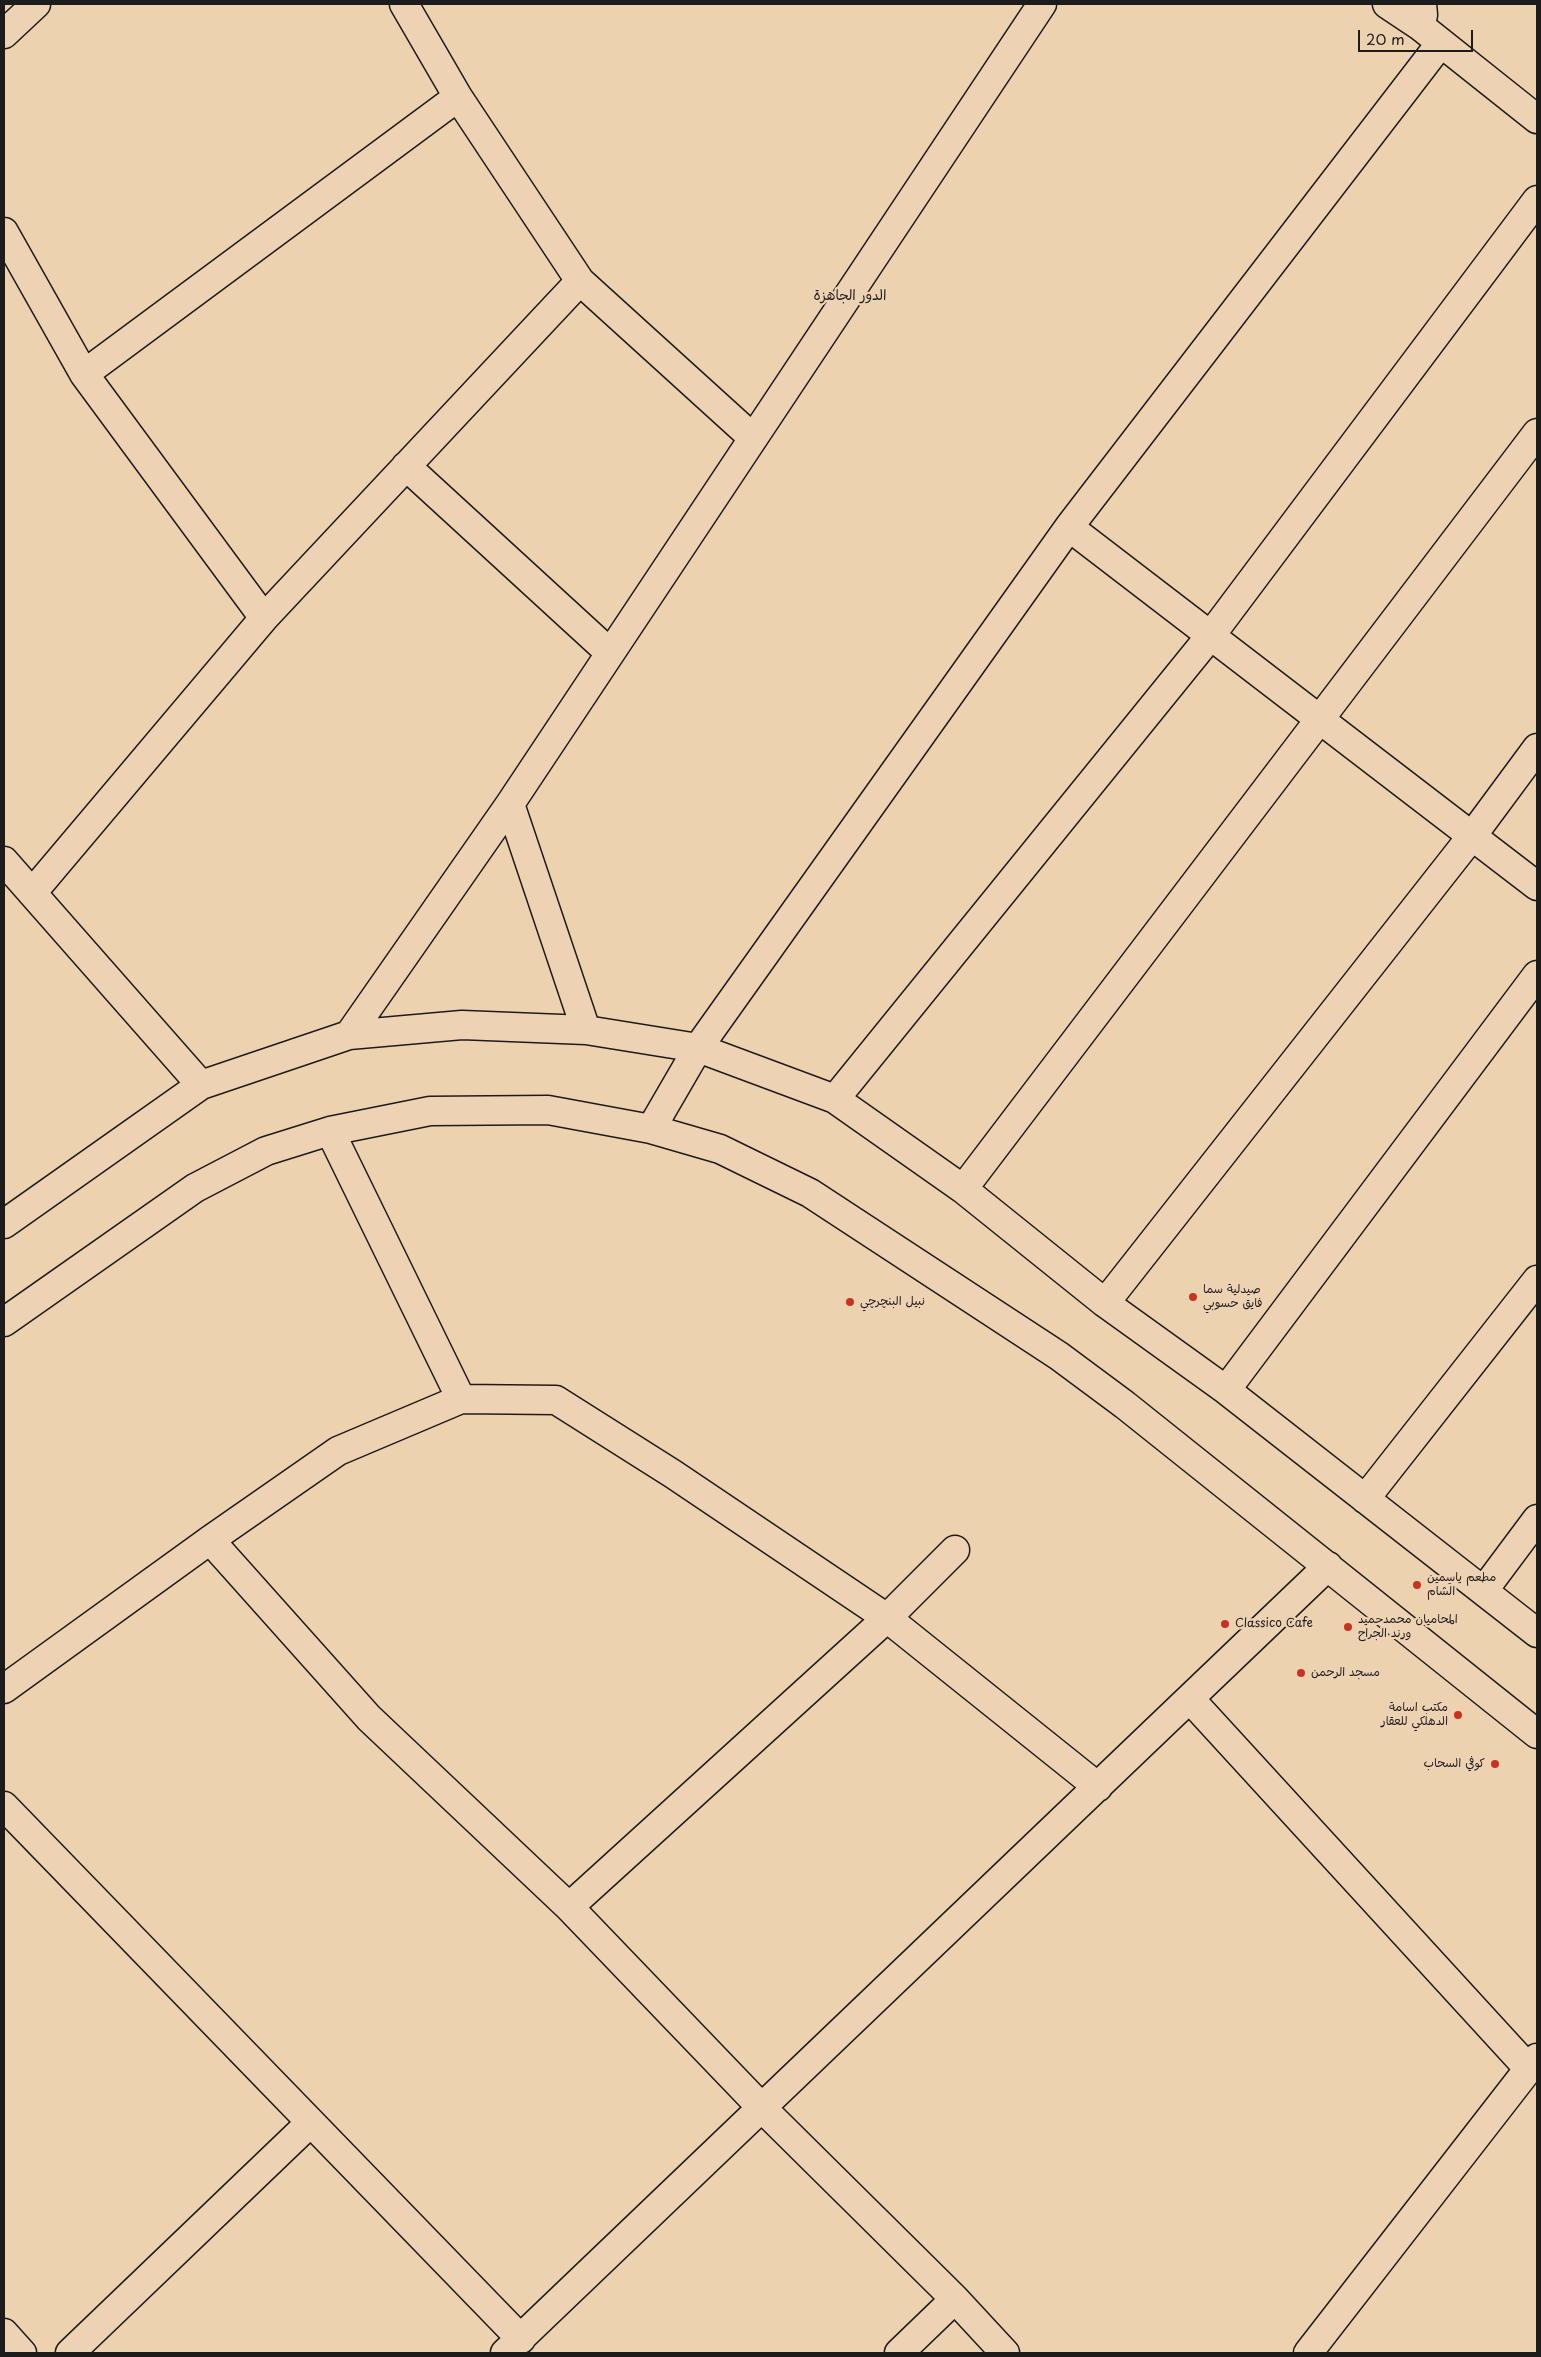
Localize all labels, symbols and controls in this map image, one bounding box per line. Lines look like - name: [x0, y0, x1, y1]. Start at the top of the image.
- scale bar: [1361, 20, 1476, 52]
- text: 20 m: [1366, 27, 1405, 50]
- district label: الدور الجاهزة: [814, 288, 886, 304]
- place label: صيدلية سما فايق حسوبي: [1203, 1283, 1263, 1311]
- marker: صيدلية سما فايق حسوبي: [1187, 1291, 1199, 1303]
- place label: نبيل البنچرچي: [860, 1295, 925, 1309]
- marker: نبيل البنچرچي: [844, 1296, 856, 1308]
- place label: مطعم ياسمين الشام: [1427, 1571, 1496, 1599]
- marker: مطعم ياسمين الشام: [1411, 1579, 1423, 1591]
- place label: المحاميان محمدحميد ورند الجراح: [1358, 1613, 1458, 1641]
- place label: Classico Cafe: [1235, 1617, 1313, 1631]
- marker: Classico Cafe: [1219, 1618, 1231, 1630]
- marker: المحاميان محمدحميد ورند الجراح: [1342, 1621, 1354, 1633]
- place label: مسجد الرحمن: [1311, 1666, 1380, 1680]
- marker: مسجد الرحمن: [1295, 1667, 1307, 1679]
- place label: مكتب اسامة الدهلكي للعقار: [1381, 1701, 1448, 1729]
- marker: مكتب اسامة الدهلكي للعقار: [1452, 1709, 1464, 1721]
- place label: كوفي السحاب: [1423, 1757, 1485, 1771]
- marker: كوفي السحاب: [1489, 1758, 1501, 1770]

